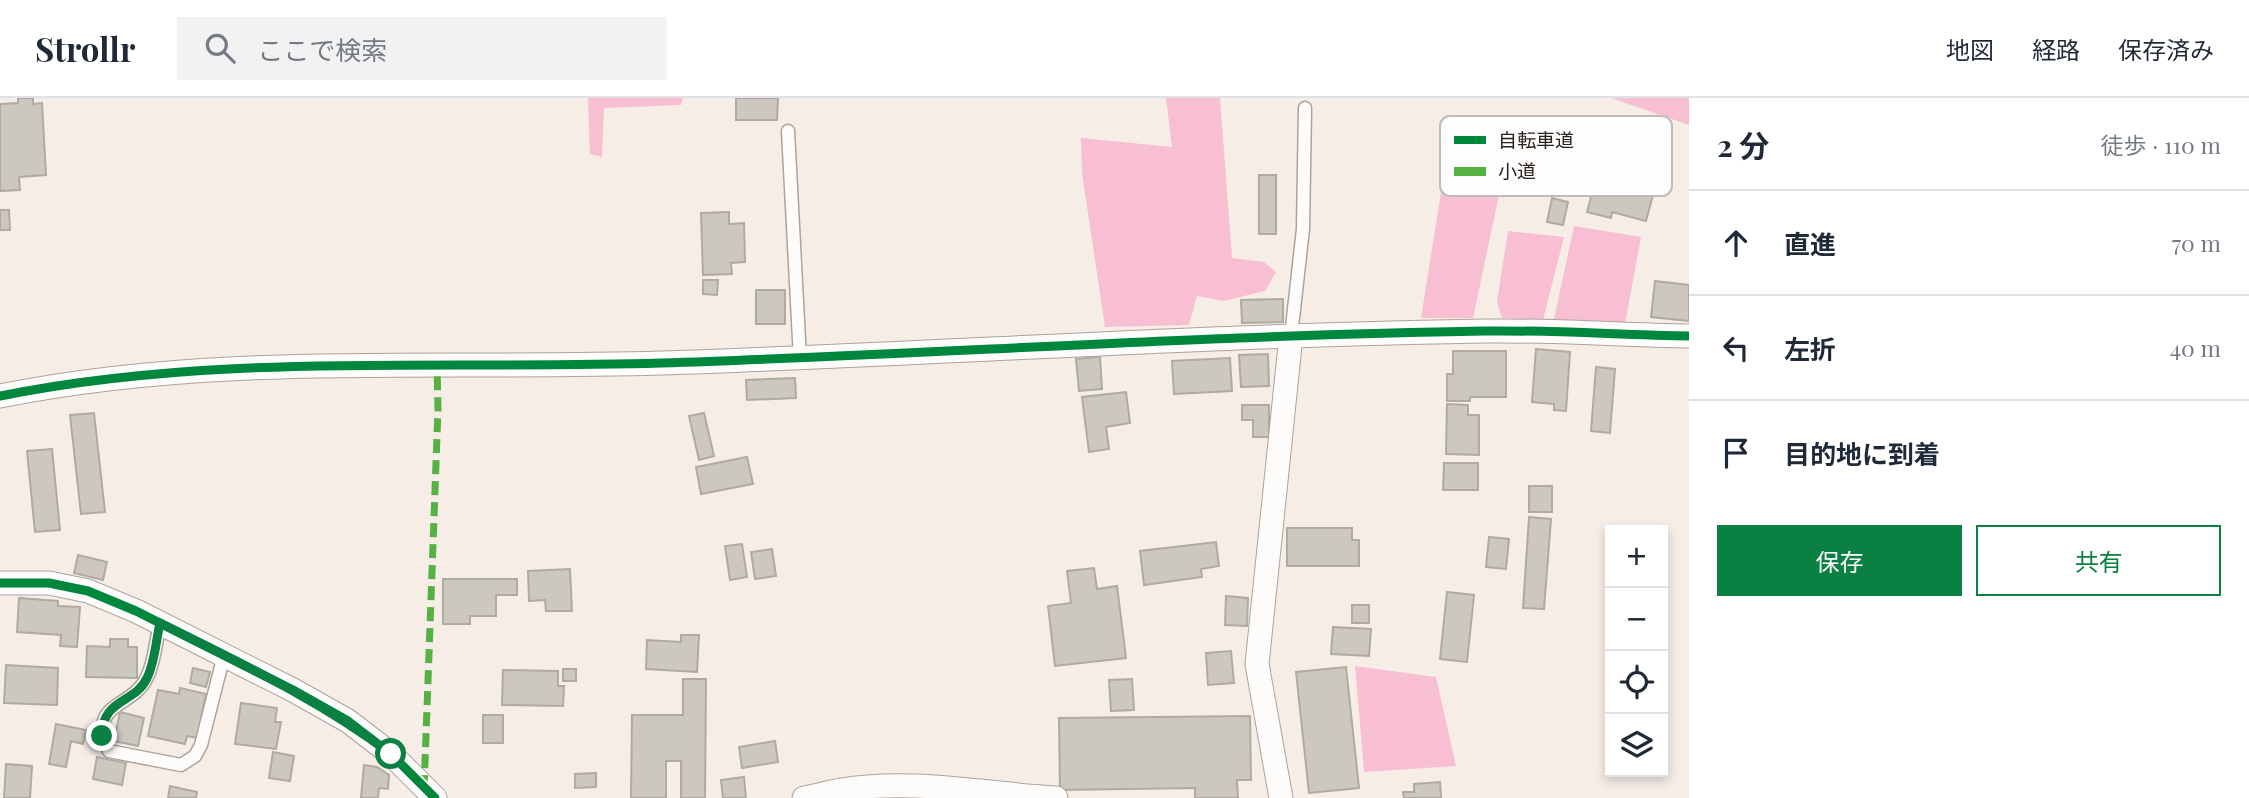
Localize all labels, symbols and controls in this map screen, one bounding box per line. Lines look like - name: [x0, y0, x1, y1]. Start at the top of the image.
- search box: [177, 17, 667, 80]
- text: Strollr: [35, 26, 135, 70]
- icon: search: [201, 29, 239, 67]
- text: ここで検索: [257, 32, 387, 67]
- text: 地図: [1946, 33, 1994, 65]
- text: 経路: [2032, 33, 2080, 65]
- text: 保存済み: [2118, 33, 2214, 65]
- legend: [1440, 116, 1672, 196]
- text: 2 分: [1717, 125, 1769, 165]
- text: 自転車道: [1498, 126, 1574, 152]
- text: 徒歩 · 110 m: [2101, 129, 2221, 160]
- text: 小道: [1498, 157, 1536, 183]
- icon: ahead: [1717, 224, 1755, 262]
- text: 直進: [1784, 226, 1836, 261]
- text: 70 m: [2172, 227, 2221, 258]
- icon: left: [1717, 329, 1755, 367]
- text: 左折: [1784, 331, 1836, 366]
- text: 40 m: [2170, 332, 2221, 363]
- icon: arrive: [1717, 434, 1755, 472]
- text: 目的地に到着: [1784, 436, 1940, 471]
- map controls: [1605, 525, 1668, 777]
- button: +: [1605, 525, 1668, 588]
- button: 保存: [1717, 525, 1962, 596]
- button: 共有: [1976, 525, 2221, 596]
- button: −: [1605, 588, 1668, 651]
- button: locate: [1605, 651, 1668, 714]
- button: layers: [1605, 714, 1668, 777]
- route end: [86, 720, 117, 751]
- route start: [375, 738, 406, 769]

